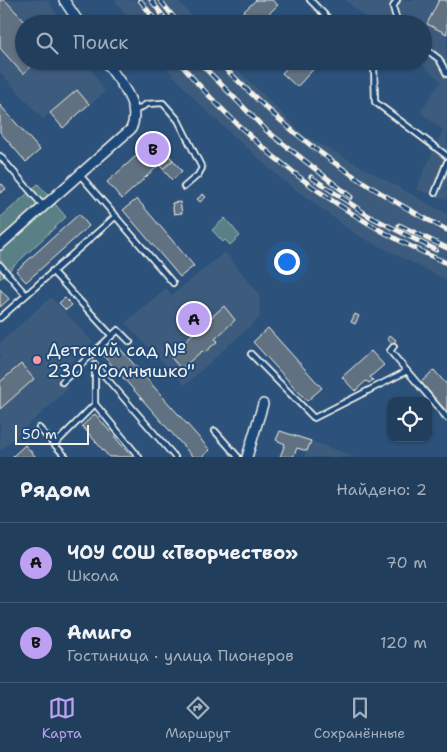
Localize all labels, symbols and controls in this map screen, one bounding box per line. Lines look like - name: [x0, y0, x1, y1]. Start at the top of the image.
- search box: [15, 15, 432, 70]
- icon: search: [33, 29, 61, 57]
- text: Поиск: [73, 30, 128, 55]
- pin: B: [137, 130, 169, 168]
- your location: [274, 249, 300, 275]
- pin: A: [178, 300, 210, 338]
- place label: Детский сад № 230 "Солнышко": [47, 338, 195, 383]
- marker: Детский сад № 230 "Солнышко": [31, 354, 43, 366]
- map controls: [387, 397, 432, 442]
- button: locate: [387, 397, 432, 442]
- scale bar: [15, 422, 89, 445]
- text: 50 m: [22, 425, 57, 443]
- text: Рядом: [20, 476, 90, 504]
- text: Найдено: 2: [336, 479, 427, 500]
- text: ЧОУ СОШ «Творчество»: [67, 540, 298, 565]
- text: A: [30, 552, 42, 573]
- text: 70 m: [386, 552, 427, 573]
- text: Школа: [67, 565, 119, 586]
- text: Амиго: [67, 620, 132, 645]
- text: B: [31, 632, 41, 653]
- text: 120 m: [380, 632, 427, 653]
- text: Гостиница · улица Пионеров: [67, 645, 294, 666]
- tab: Карта: [42, 694, 82, 742]
- tab: Маршрут: [165, 694, 230, 742]
- tab: Сохранённые: [314, 694, 405, 742]

